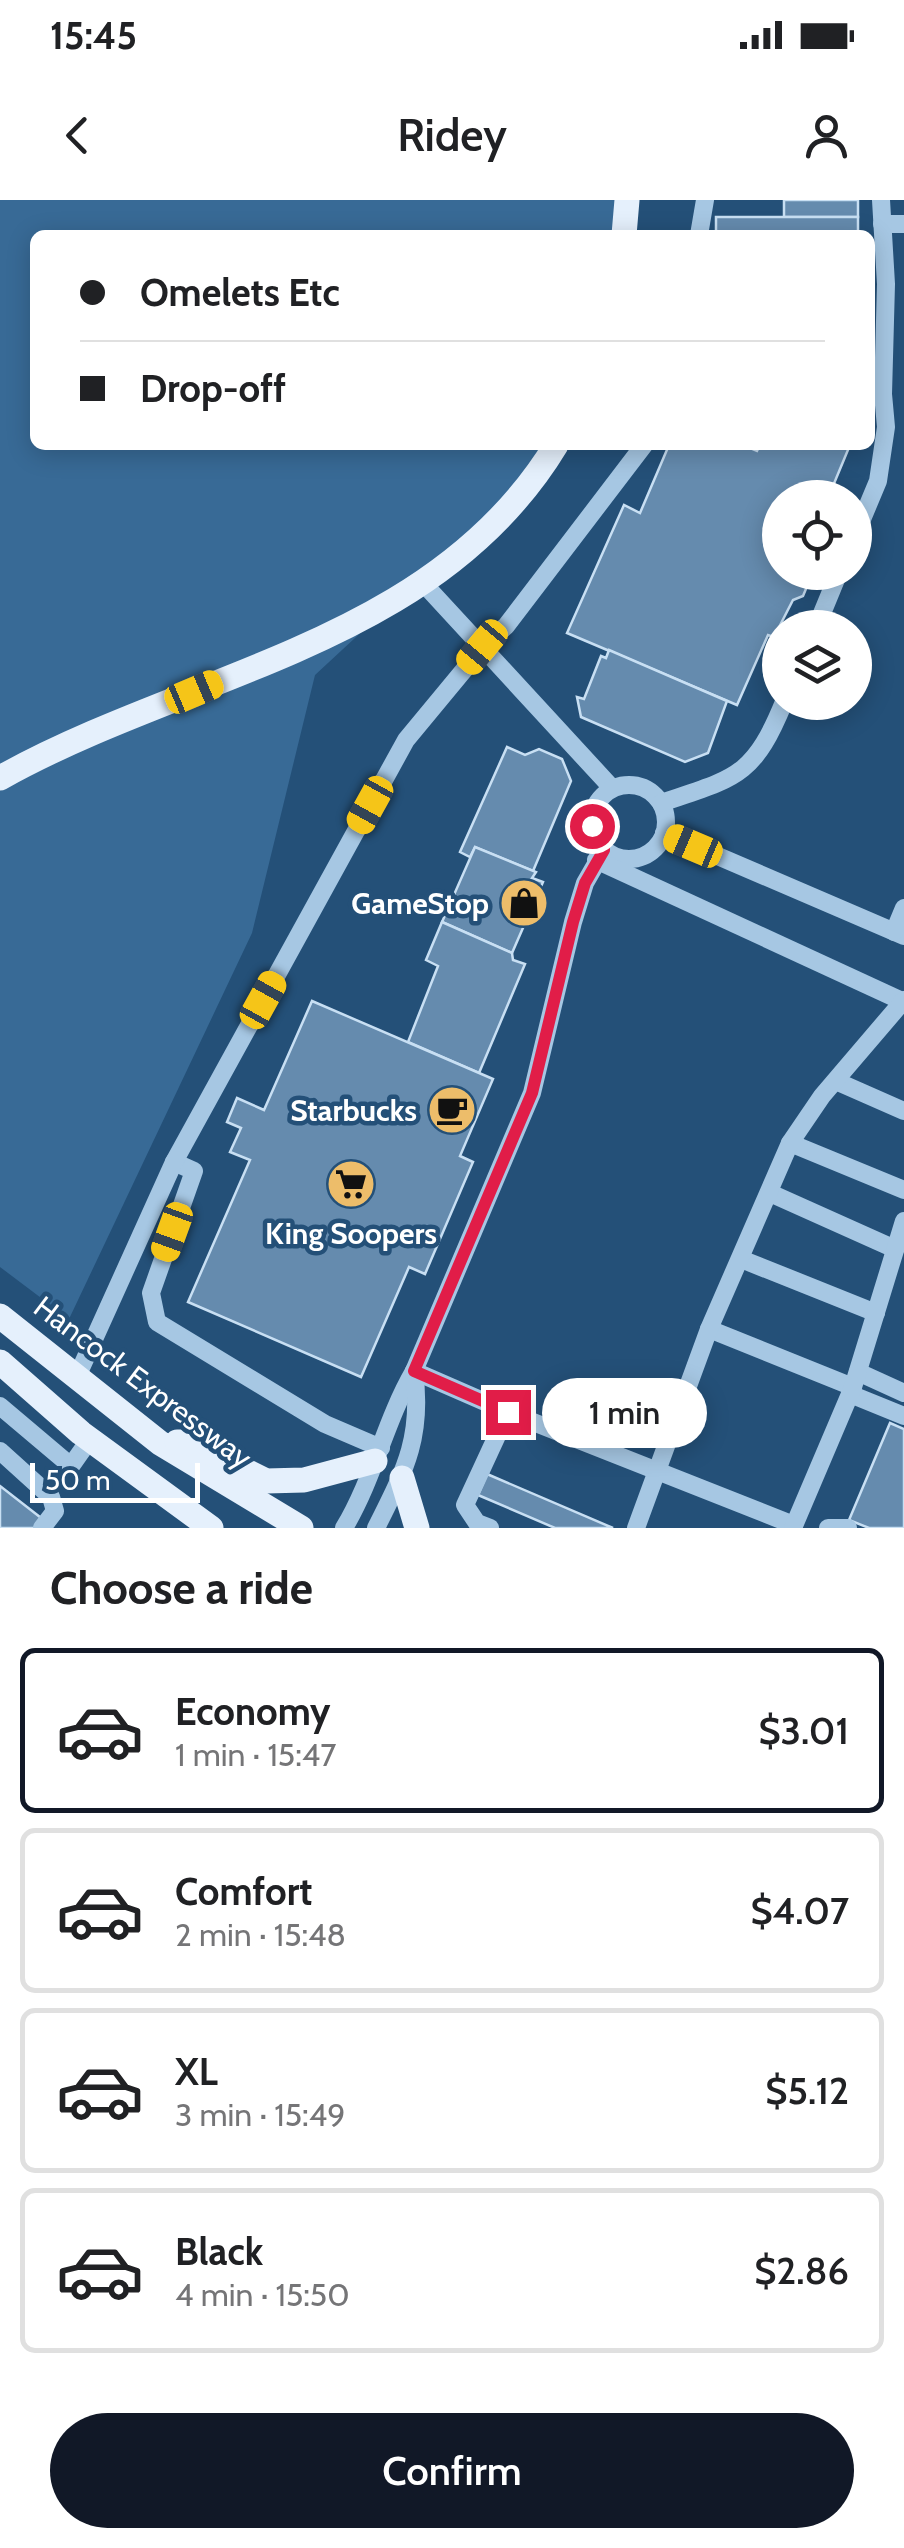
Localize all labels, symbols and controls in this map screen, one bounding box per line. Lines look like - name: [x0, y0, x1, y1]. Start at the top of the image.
- text: 15:45: [50, 12, 137, 59]
- icon: back: [50, 108, 105, 163]
- text: Ridey: [397, 108, 507, 162]
- icon: person: [799, 108, 854, 163]
- text: Omelets Etc: [140, 269, 340, 316]
- text: Drop-off: [140, 365, 286, 412]
- map controls: [762, 480, 872, 720]
- button: locate: [762, 480, 872, 590]
- button: layers: [762, 610, 872, 720]
- car: [451, 614, 513, 680]
- car: [161, 666, 227, 718]
- car: [342, 771, 398, 839]
- route start: [570, 804, 615, 849]
- car: [660, 820, 726, 872]
- shop icon: GameStop: [498, 877, 550, 929]
- place label: GameStop: [351, 885, 489, 922]
- car: [235, 966, 291, 1034]
- cafe icon: Starbucks: [426, 1084, 478, 1136]
- place label: Starbucks: [290, 1092, 417, 1129]
- supermarket icon: King Soopers: [325, 1158, 377, 1210]
- car: [148, 1199, 196, 1265]
- place label: King Soopers: [265, 1215, 437, 1252]
- street label: Hancock Expressway: [27, 1288, 259, 1476]
- callout: 1 min: [543, 1377, 708, 1447]
- route end: [486, 1390, 531, 1435]
- text: 1 min: [589, 1393, 660, 1432]
- scale bar: [30, 1458, 200, 1502]
- text: 50 m: [45, 1463, 111, 1497]
- text: Choose a ride: [50, 1561, 313, 1615]
- icon: car: [55, 1686, 145, 1776]
- text: Economy: [175, 1688, 330, 1735]
- text: $3.01: [758, 1707, 849, 1754]
- text: 1 min · 15:47: [175, 1735, 336, 1774]
- icon: car: [55, 1866, 145, 1956]
- text: Comfort: [175, 1868, 312, 1915]
- text: $4.07: [750, 1887, 849, 1934]
- text: 2 min · 15:48: [175, 1915, 346, 1954]
- icon: car: [55, 2046, 145, 2136]
- text: XL: [175, 2048, 218, 2095]
- text: $5.12: [765, 2067, 849, 2114]
- text: 3 min · 15:49: [175, 2095, 345, 2134]
- icon: car: [55, 2226, 145, 2316]
- text: Black: [175, 2228, 263, 2275]
- text: $2.86: [754, 2247, 849, 2294]
- text: 4 min · 15:50: [175, 2275, 350, 2314]
- button: Confirm: [50, 2413, 854, 2528]

